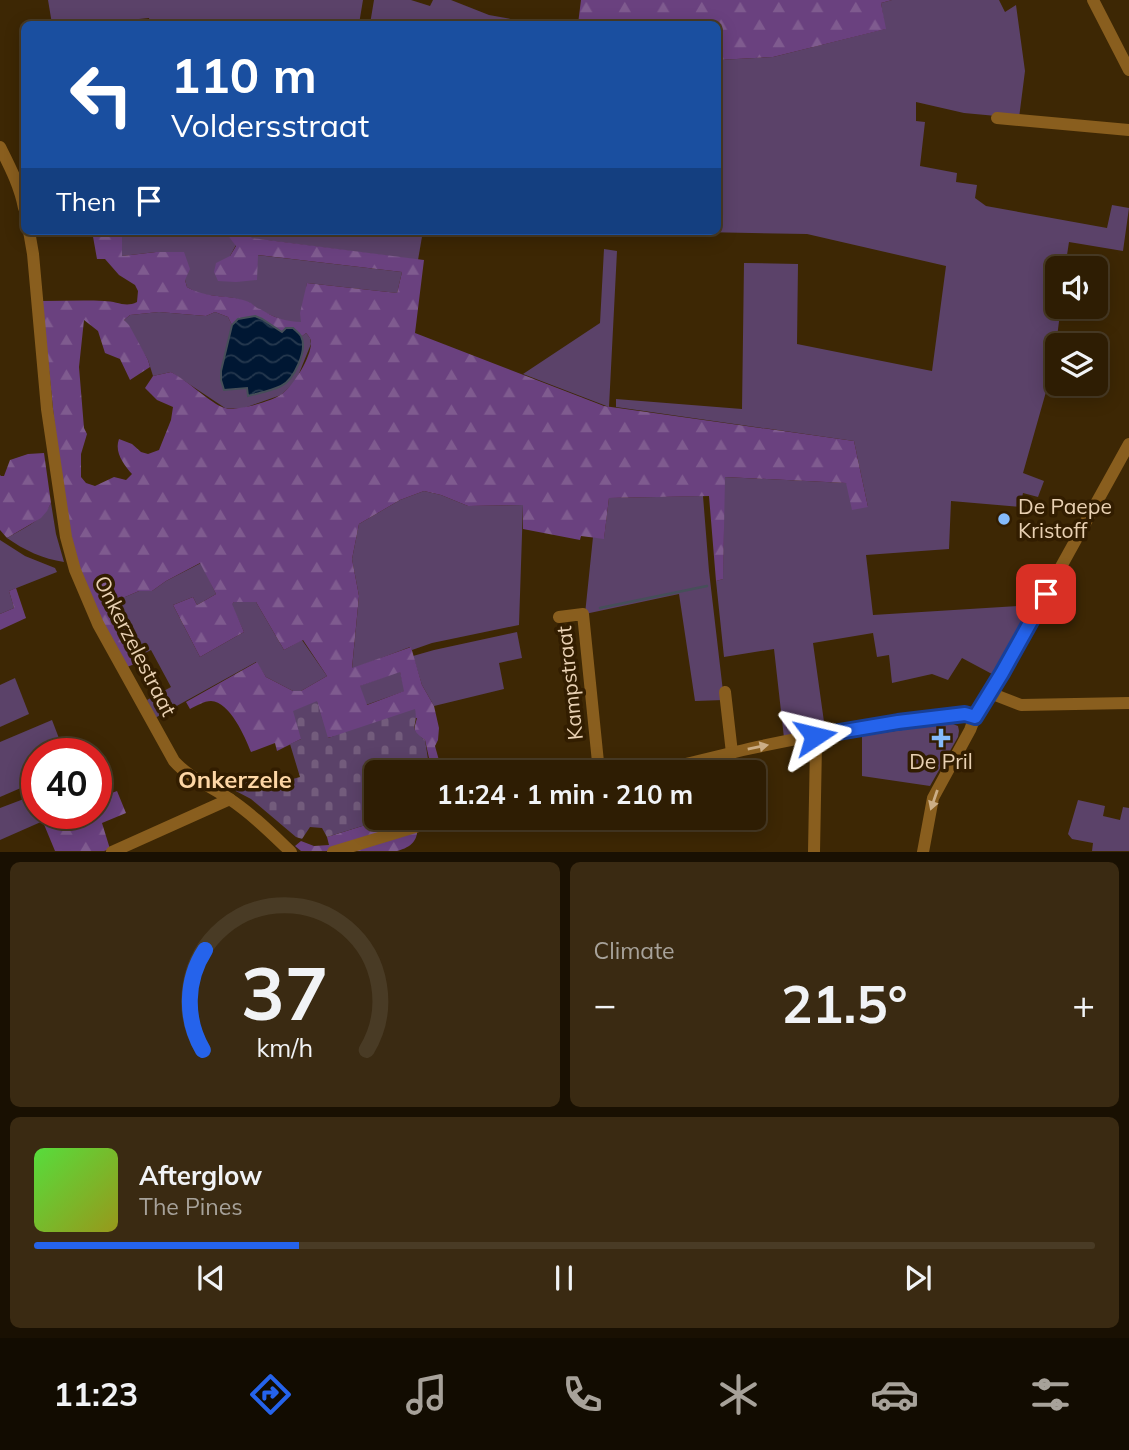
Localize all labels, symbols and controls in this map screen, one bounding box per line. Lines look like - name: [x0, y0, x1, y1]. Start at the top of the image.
- text: 110 m: [171, 44, 317, 105]
- icon: left: [56, 49, 147, 140]
- text: Voldersstraat: [171, 105, 369, 145]
- icon: arrive: [130, 182, 168, 220]
- text: Then: [56, 185, 116, 218]
- map controls: [1045, 256, 1108, 396]
- button: sound: [1045, 256, 1108, 319]
- button: layers: [1045, 333, 1108, 396]
- place label: De Paepe Kristoff: [1018, 493, 1112, 543]
- marker: De Paepe Kristoff: [996, 511, 1012, 527]
- pin: [1016, 564, 1076, 624]
- street label: Onkerzelestraat: [89, 571, 183, 720]
- icon: arrive: [1027, 575, 1065, 613]
- street label: Kampstraat: [550, 625, 588, 741]
- position arrow: [778, 699, 852, 773]
- marker: De Pril: [933, 730, 949, 746]
- speed limit sign: 40: [21, 738, 112, 829]
- one-way arrow: [748, 742, 770, 753]
- place label: De Pril: [909, 748, 973, 774]
- district label: Onkerzele: [178, 764, 292, 794]
- text: 11:24 · 1 min · 210 m: [437, 778, 693, 811]
- one-way arrow: [928, 789, 939, 810]
- text: Climate: [594, 936, 675, 965]
- text: 37: [241, 948, 328, 1039]
- text: 21.5°: [781, 971, 907, 1036]
- text: −: [594, 980, 616, 1028]
- text: +: [1072, 980, 1095, 1028]
- text: km/h: [256, 1032, 313, 1063]
- text: Afterglow: [139, 1159, 262, 1192]
- text: The Pines: [139, 1192, 243, 1221]
- icon: previous: [192, 1259, 230, 1297]
- icon: pause: [545, 1259, 583, 1297]
- icon: next: [899, 1259, 937, 1297]
- icon: directions: [246, 1370, 295, 1419]
- icon: music: [402, 1370, 451, 1419]
- icon: phone: [558, 1370, 607, 1419]
- icon: climate: [714, 1370, 763, 1419]
- icon: car: [870, 1370, 919, 1419]
- icon: filters: [1026, 1370, 1075, 1419]
- text: 11:23: [54, 1374, 138, 1414]

